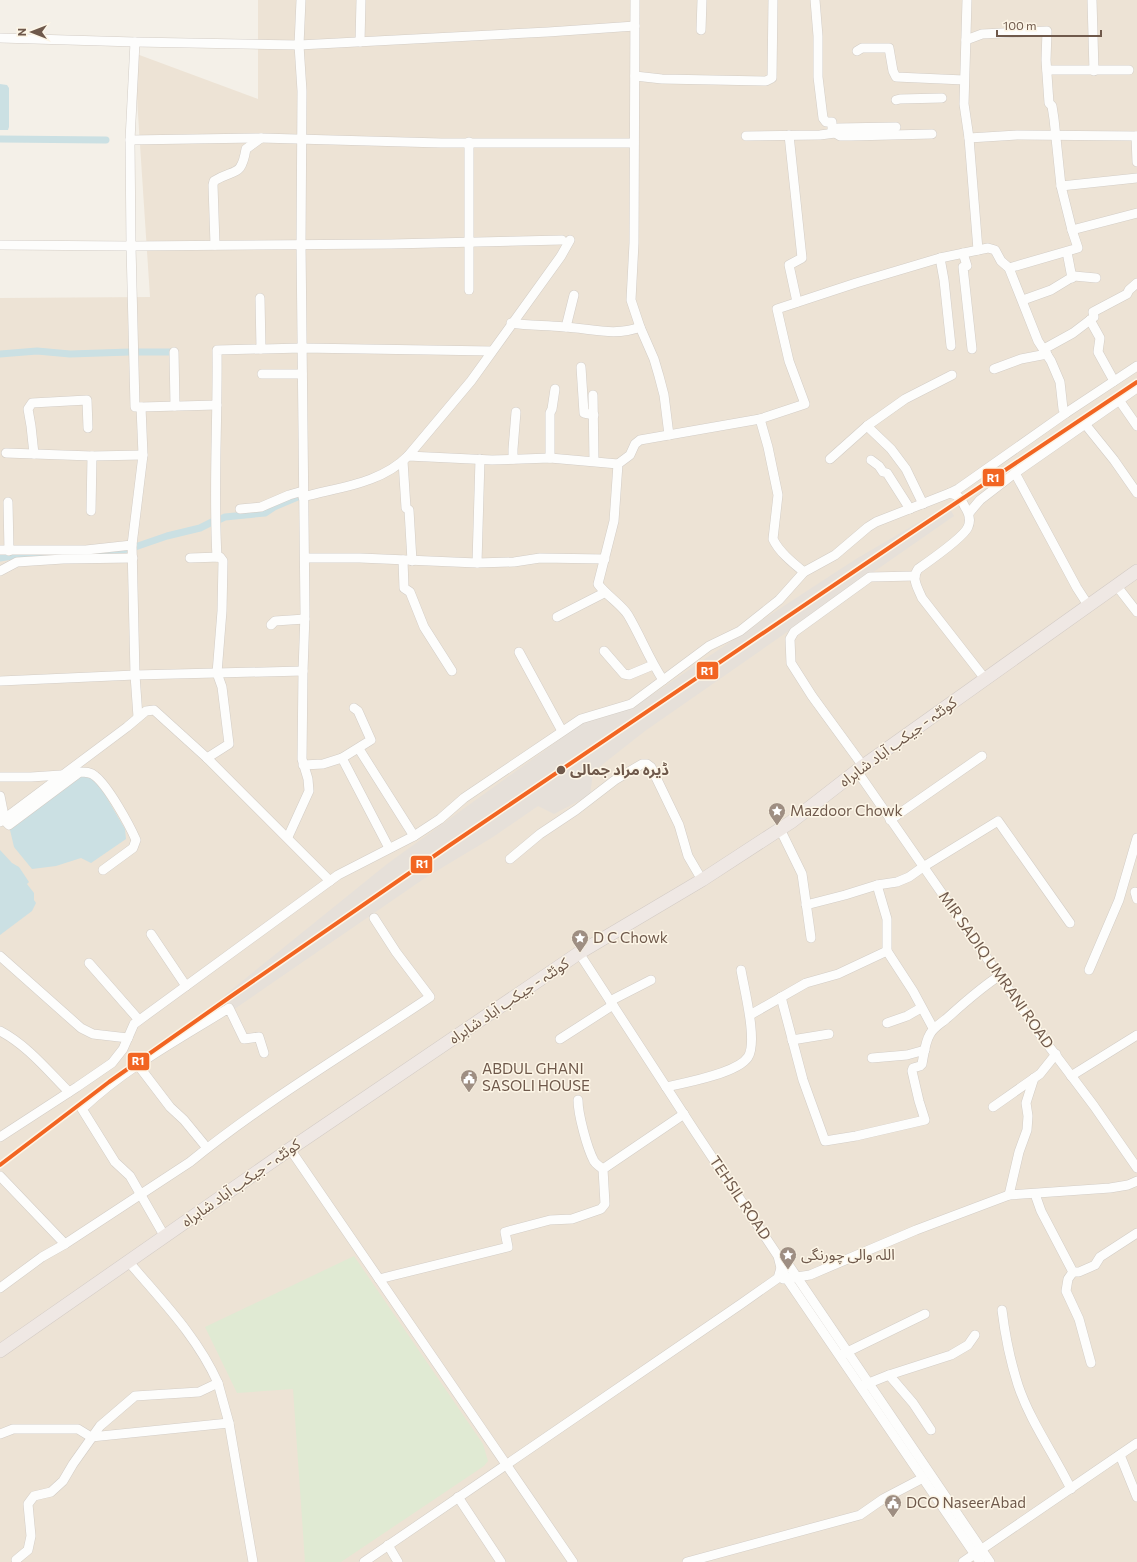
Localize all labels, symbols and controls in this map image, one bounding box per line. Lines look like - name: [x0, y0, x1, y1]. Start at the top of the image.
- north arrow: [12, 12, 52, 52]
- scale bar: [997, 12, 1101, 38]
- text: 100 m: [1003, 18, 1037, 32]
- text: N: [15, 28, 28, 36]
- line badge: R1: [982, 468, 1005, 487]
- text: R1: [987, 471, 999, 484]
- line badge: R1: [696, 661, 719, 680]
- text: R1: [701, 664, 713, 677]
- street label: کوئٹہ - جیکب آباد شاہراہ: [835, 692, 961, 791]
- place label: ڈیرہ مراد جمالی: [570, 760, 669, 779]
- marker: ڈیرہ مراد جمالی: [555, 764, 567, 776]
- place icon: Mazdoor Chowk: [767, 801, 787, 826]
- place label: Mazdoor Chowk: [790, 801, 903, 819]
- line badge: R1: [410, 855, 433, 874]
- text: R1: [416, 857, 428, 870]
- street label: MIR SADIQ UMRANI ROAD: [936, 887, 1058, 1052]
- place icon: D C Chowk: [570, 928, 590, 953]
- place label: D C Chowk: [593, 928, 668, 946]
- street label: کوئٹہ - جیکب آباد شاہراہ: [445, 953, 573, 1048]
- line badge: R1: [127, 1052, 150, 1071]
- text: R1: [132, 1054, 144, 1067]
- place label: ABDUL GHANI SASOLI HOUSE: [482, 1059, 590, 1094]
- public building icon: ABDUL GHANI SASOLI HOUSE: [459, 1068, 479, 1093]
- street label: کوئٹہ - جیکب آباد شاہراہ: [178, 1134, 304, 1231]
- street label: TEHSIL ROAD: [706, 1152, 775, 1243]
- place icon: اللہ والی چورنگی: [778, 1245, 798, 1270]
- place label: اللہ والی چورنگی: [801, 1245, 895, 1265]
- public building icon: DCO NaseerAbad: [883, 1493, 903, 1518]
- place label: DCO NaseerAbad: [906, 1493, 1026, 1511]

